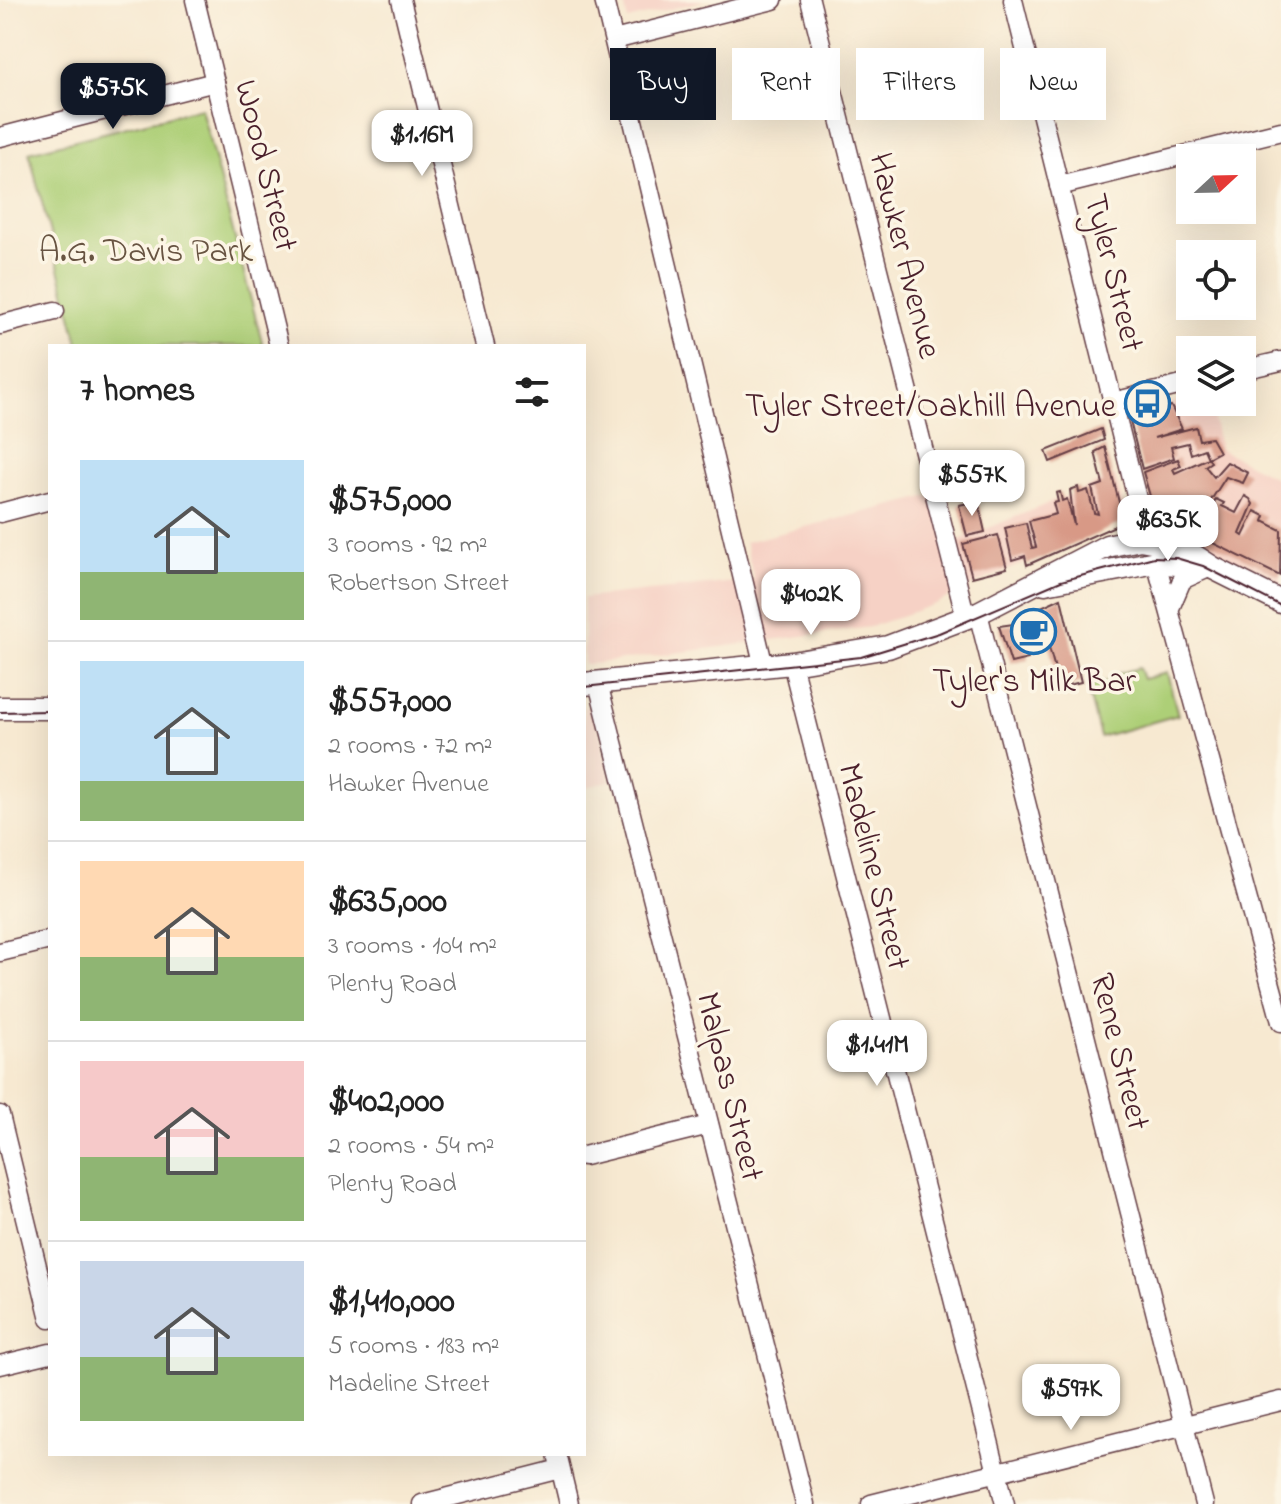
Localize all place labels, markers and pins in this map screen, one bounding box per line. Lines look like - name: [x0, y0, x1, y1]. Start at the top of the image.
- pin: $575K: [57, 63, 169, 131]
- pin: $1.16M: [357, 110, 487, 178]
- bus stop icon: Tyler Street/Oakhill Avenue: [1123, 380, 1171, 428]
- place label: Tyler Street/Oakhill Avenue: [745, 383, 1117, 433]
- pin: $557K: [916, 450, 1028, 518]
- pin: $635K: [1112, 495, 1224, 563]
- pin: $402K: [755, 569, 867, 637]
- cafe icon: Tyler's Milk Bar: [1010, 607, 1058, 655]
- place label: Tyler's Milk Bar: [932, 658, 1137, 708]
- pin: $1.41M: [812, 1020, 942, 1088]
- pin: $597K: [1015, 1364, 1127, 1432]

